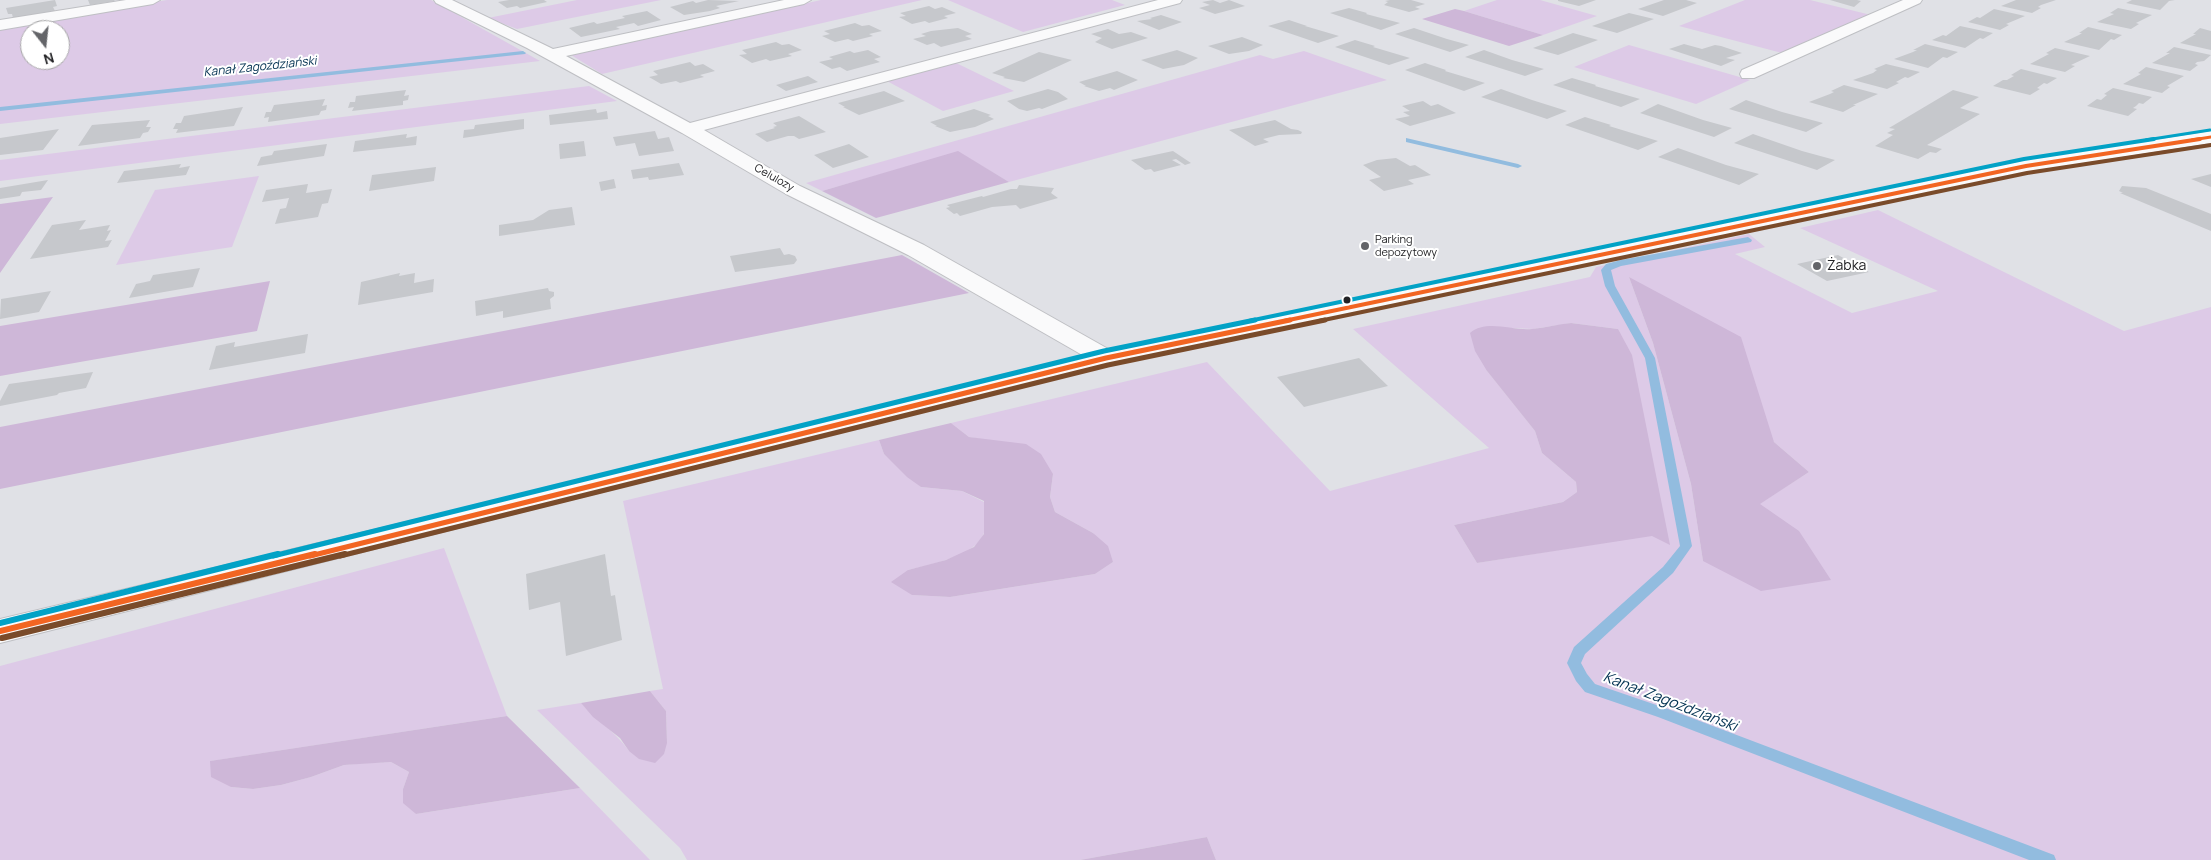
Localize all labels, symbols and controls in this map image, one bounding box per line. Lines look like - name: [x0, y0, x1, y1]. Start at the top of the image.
- north arrow: [20, 20, 70, 70]
- text: N: [42, 48, 56, 69]
- water label: Kanał Zagoździański: [203, 54, 317, 80]
- street label: Celulozy: [752, 161, 796, 195]
- place label: Parking depozytowy: [1375, 233, 1437, 259]
- marker: Parking depozytowy: [1359, 240, 1371, 252]
- place label: Żabka: [1827, 258, 1866, 274]
- marker: Żabka: [1811, 260, 1823, 272]
- unlabelled marker: [1342, 295, 1352, 305]
- water label: Kanał Zagoździański: [1601, 668, 1739, 736]

